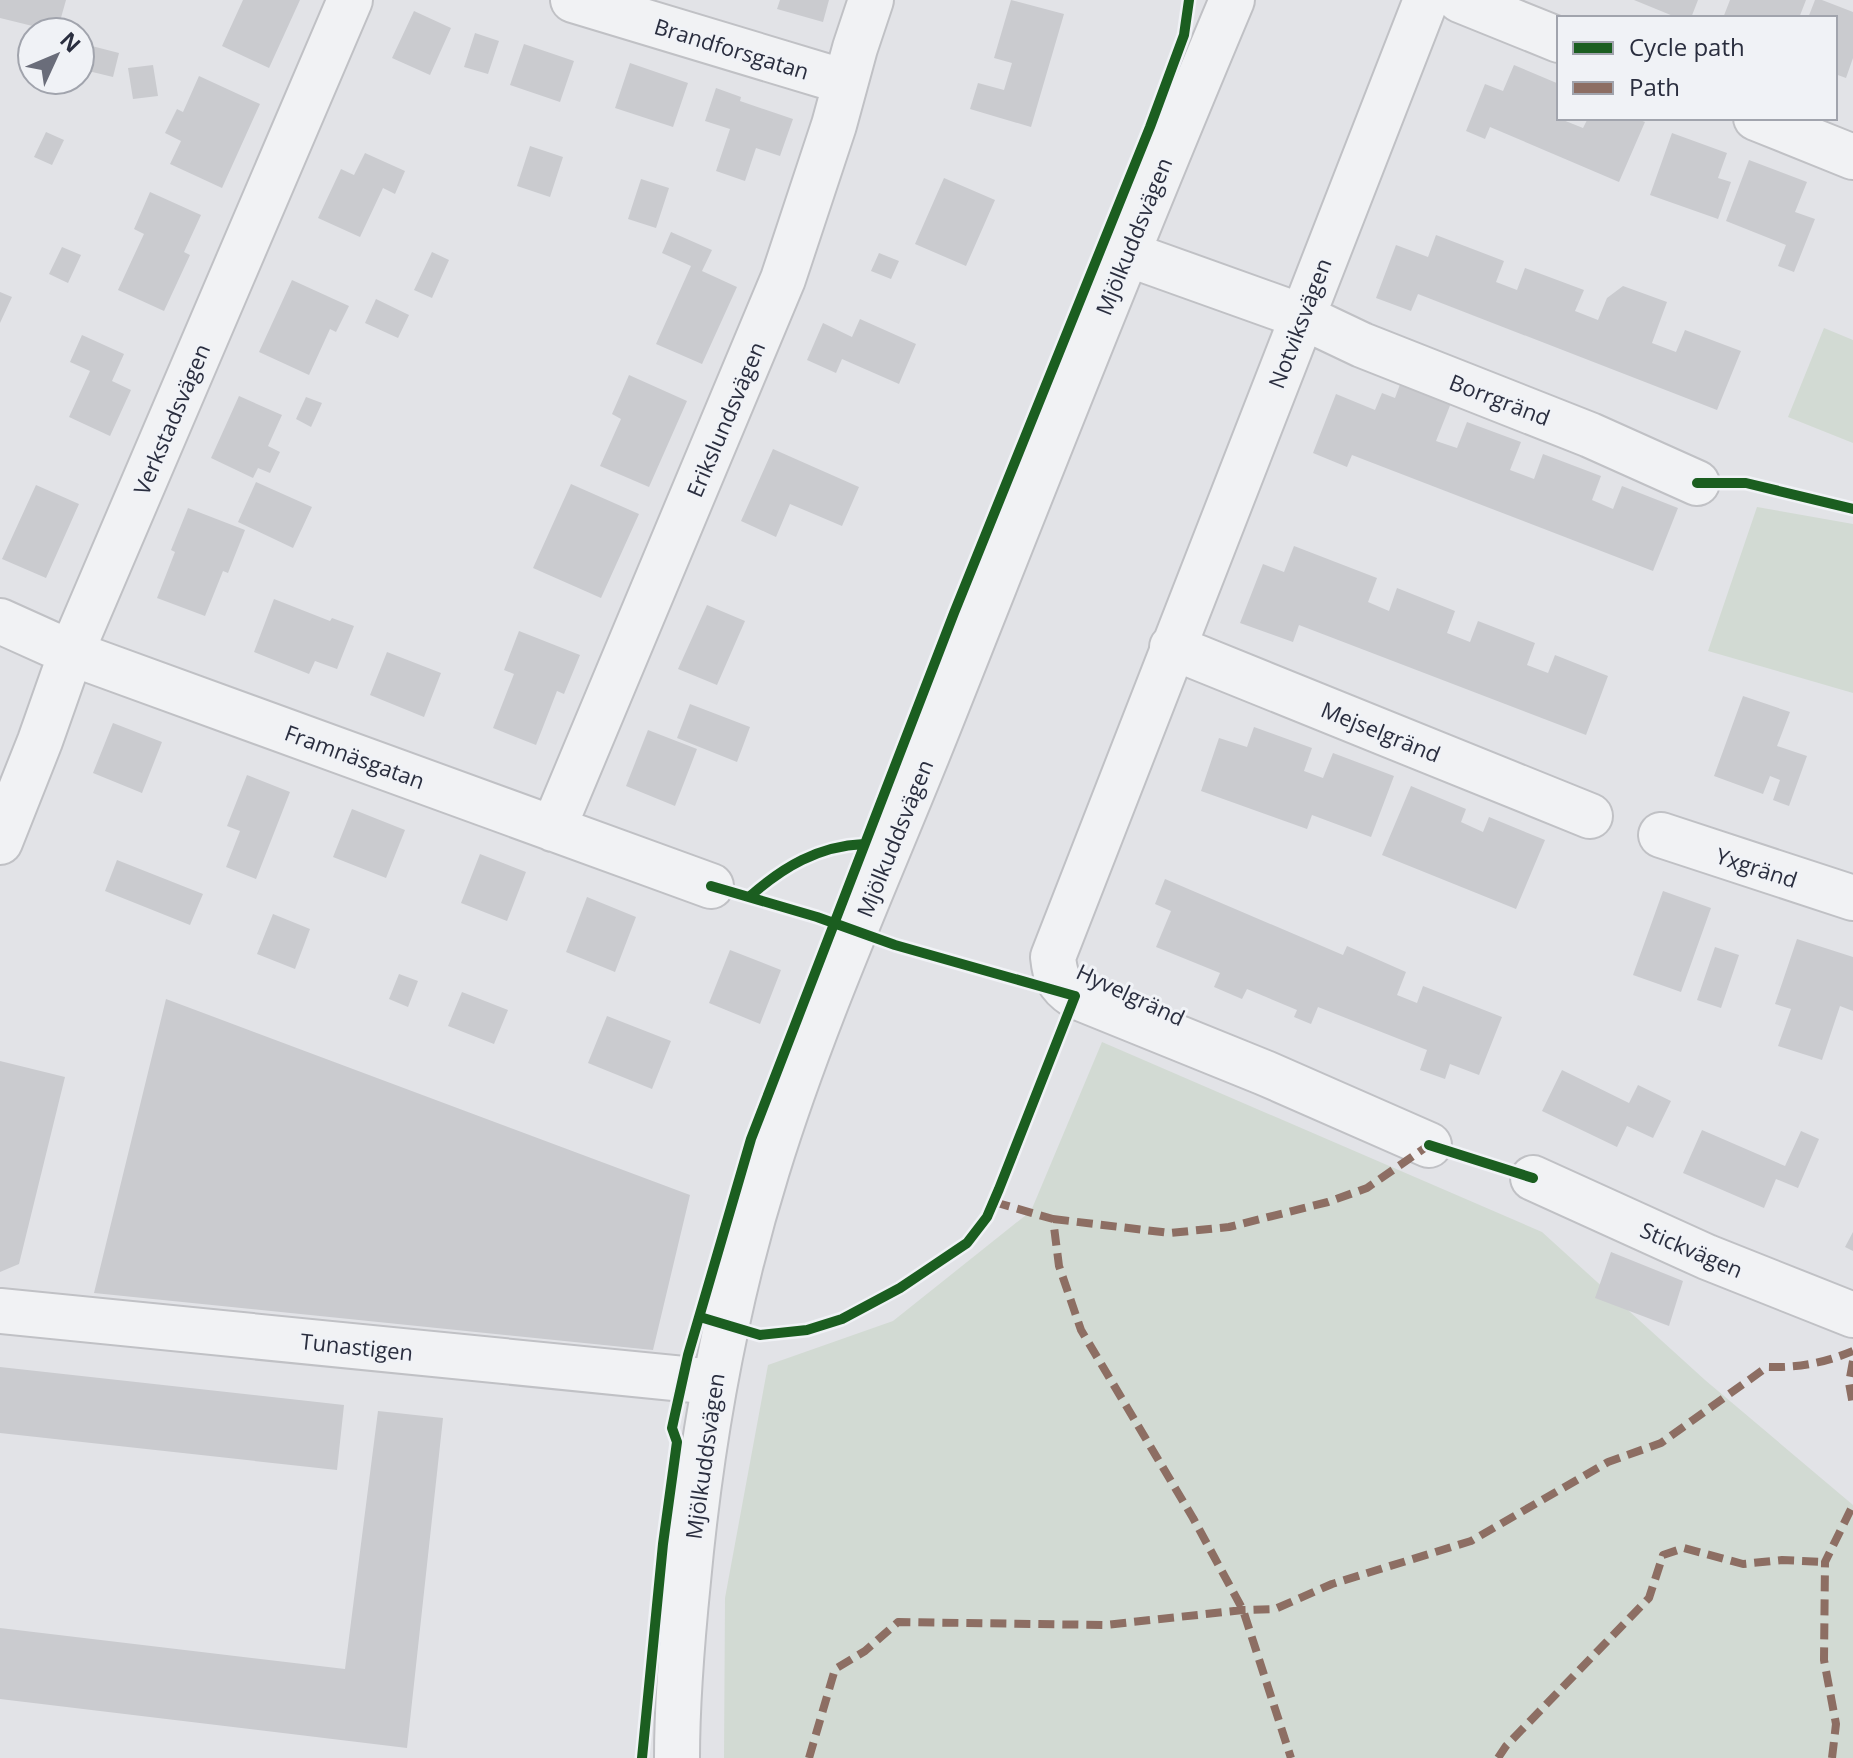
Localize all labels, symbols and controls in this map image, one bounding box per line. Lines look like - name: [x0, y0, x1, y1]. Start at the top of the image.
- street label: Brandforsgatan: [651, 10, 813, 86]
- north arrow: [16, 16, 96, 96]
- legend: [1557, 16, 1837, 120]
- text: N: [54, 25, 88, 58]
- text: Cycle path: [1629, 30, 1745, 63]
- text: Path: [1629, 70, 1680, 103]
- street label: Mjölkuddsvägen: [1088, 153, 1178, 319]
- street label: Notviksvägen: [1260, 254, 1338, 392]
- street label: Erikslundsvägen: [679, 337, 771, 501]
- street label: Verkstadsvägen: [126, 339, 216, 499]
- street label: Borrgränd: [1445, 366, 1555, 432]
- street label: Mejselgränd: [1317, 693, 1445, 769]
- street label: Framnäsgatan: [281, 717, 429, 795]
- street label: Mjölkuddsvägen: [849, 755, 939, 921]
- street label: Yxgränd: [1712, 840, 1802, 894]
- street label: Hyvelgränd: [1072, 956, 1190, 1032]
- street label: Stickvägen: [1636, 1214, 1748, 1284]
- street label: Tunastigen: [299, 1325, 415, 1367]
- street label: Mjölkuddsvägen: [677, 1371, 731, 1541]

